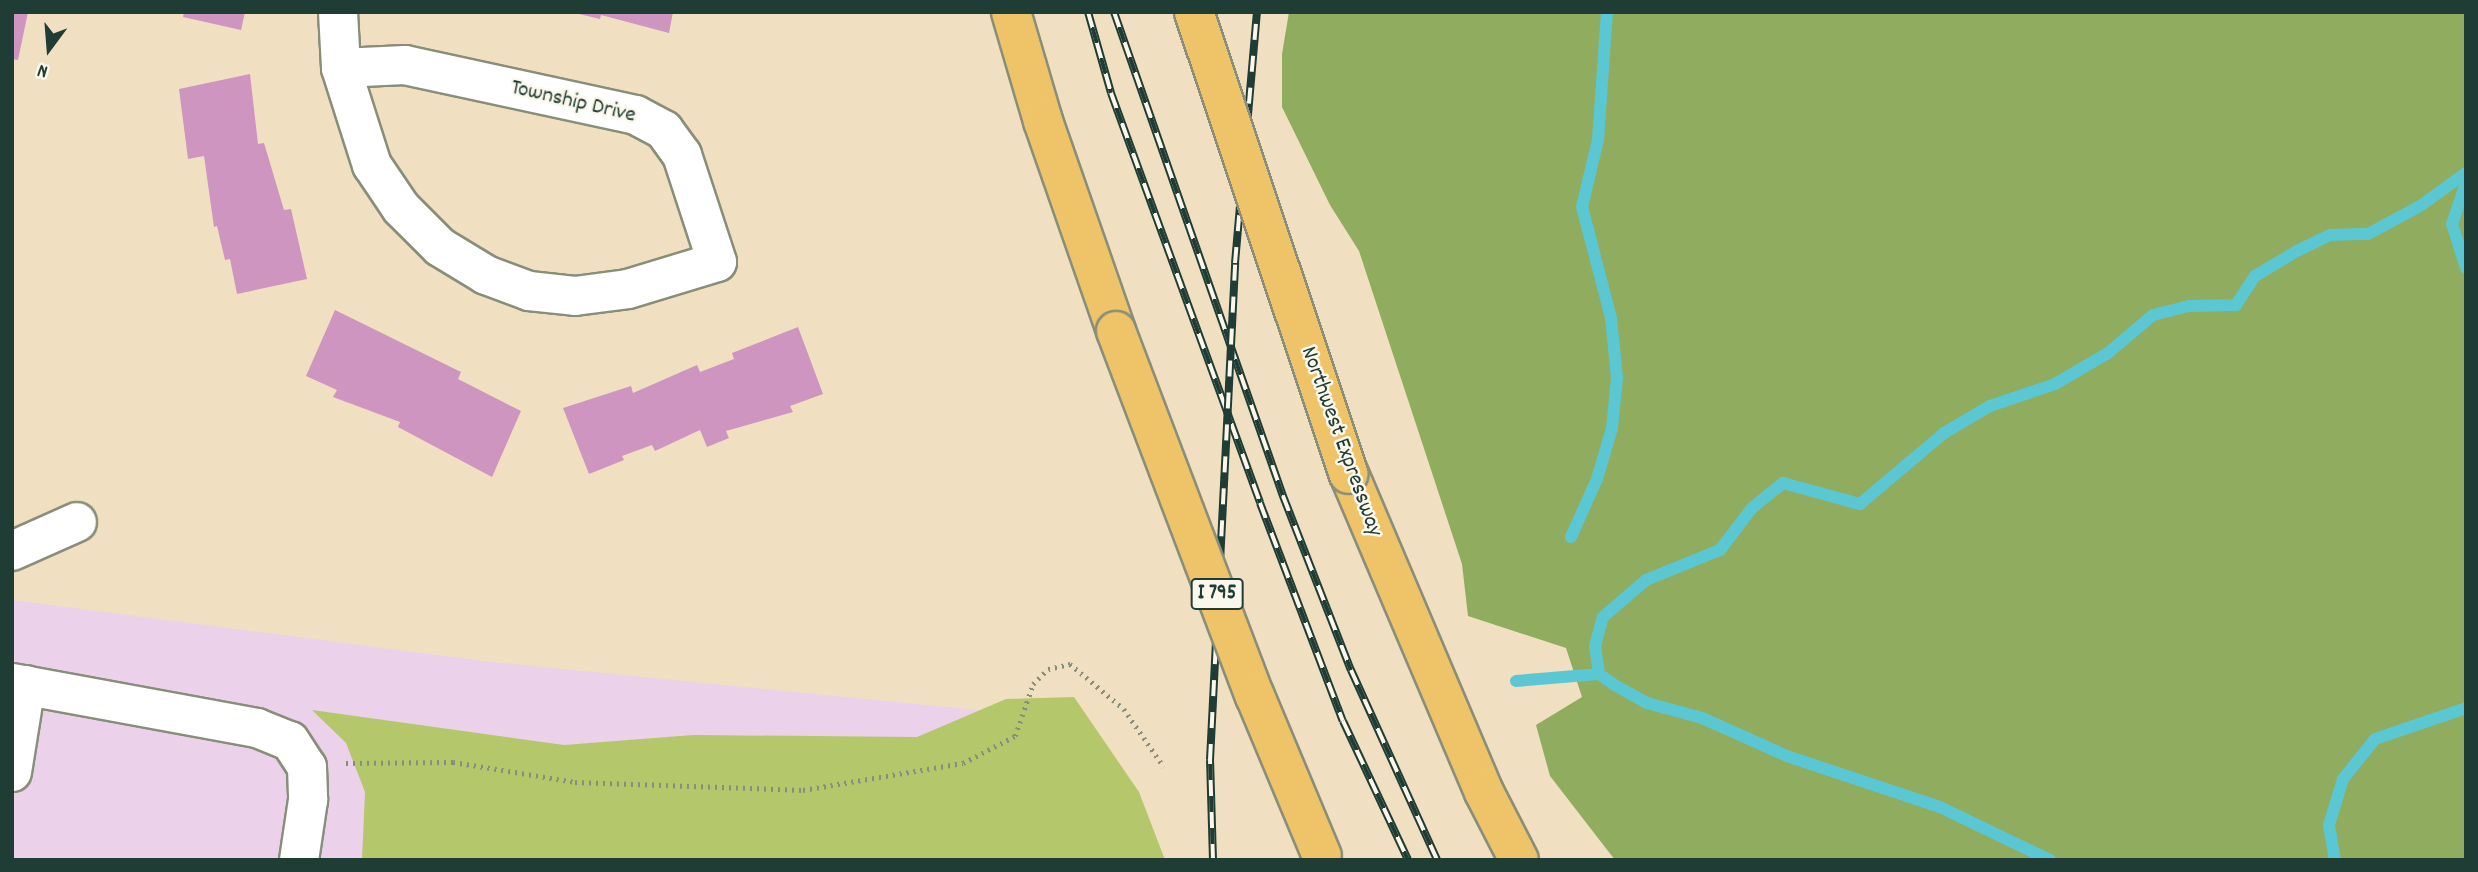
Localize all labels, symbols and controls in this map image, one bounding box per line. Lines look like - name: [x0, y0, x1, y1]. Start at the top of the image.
- north arrow: [14, 14, 84, 84]
- text: N: [35, 55, 51, 84]
- street label: Township Drive: [508, 75, 638, 131]
- street label: Northwest Expressway: [1293, 343, 1387, 541]
- road number: I 795: [1189, 576, 1245, 612]

